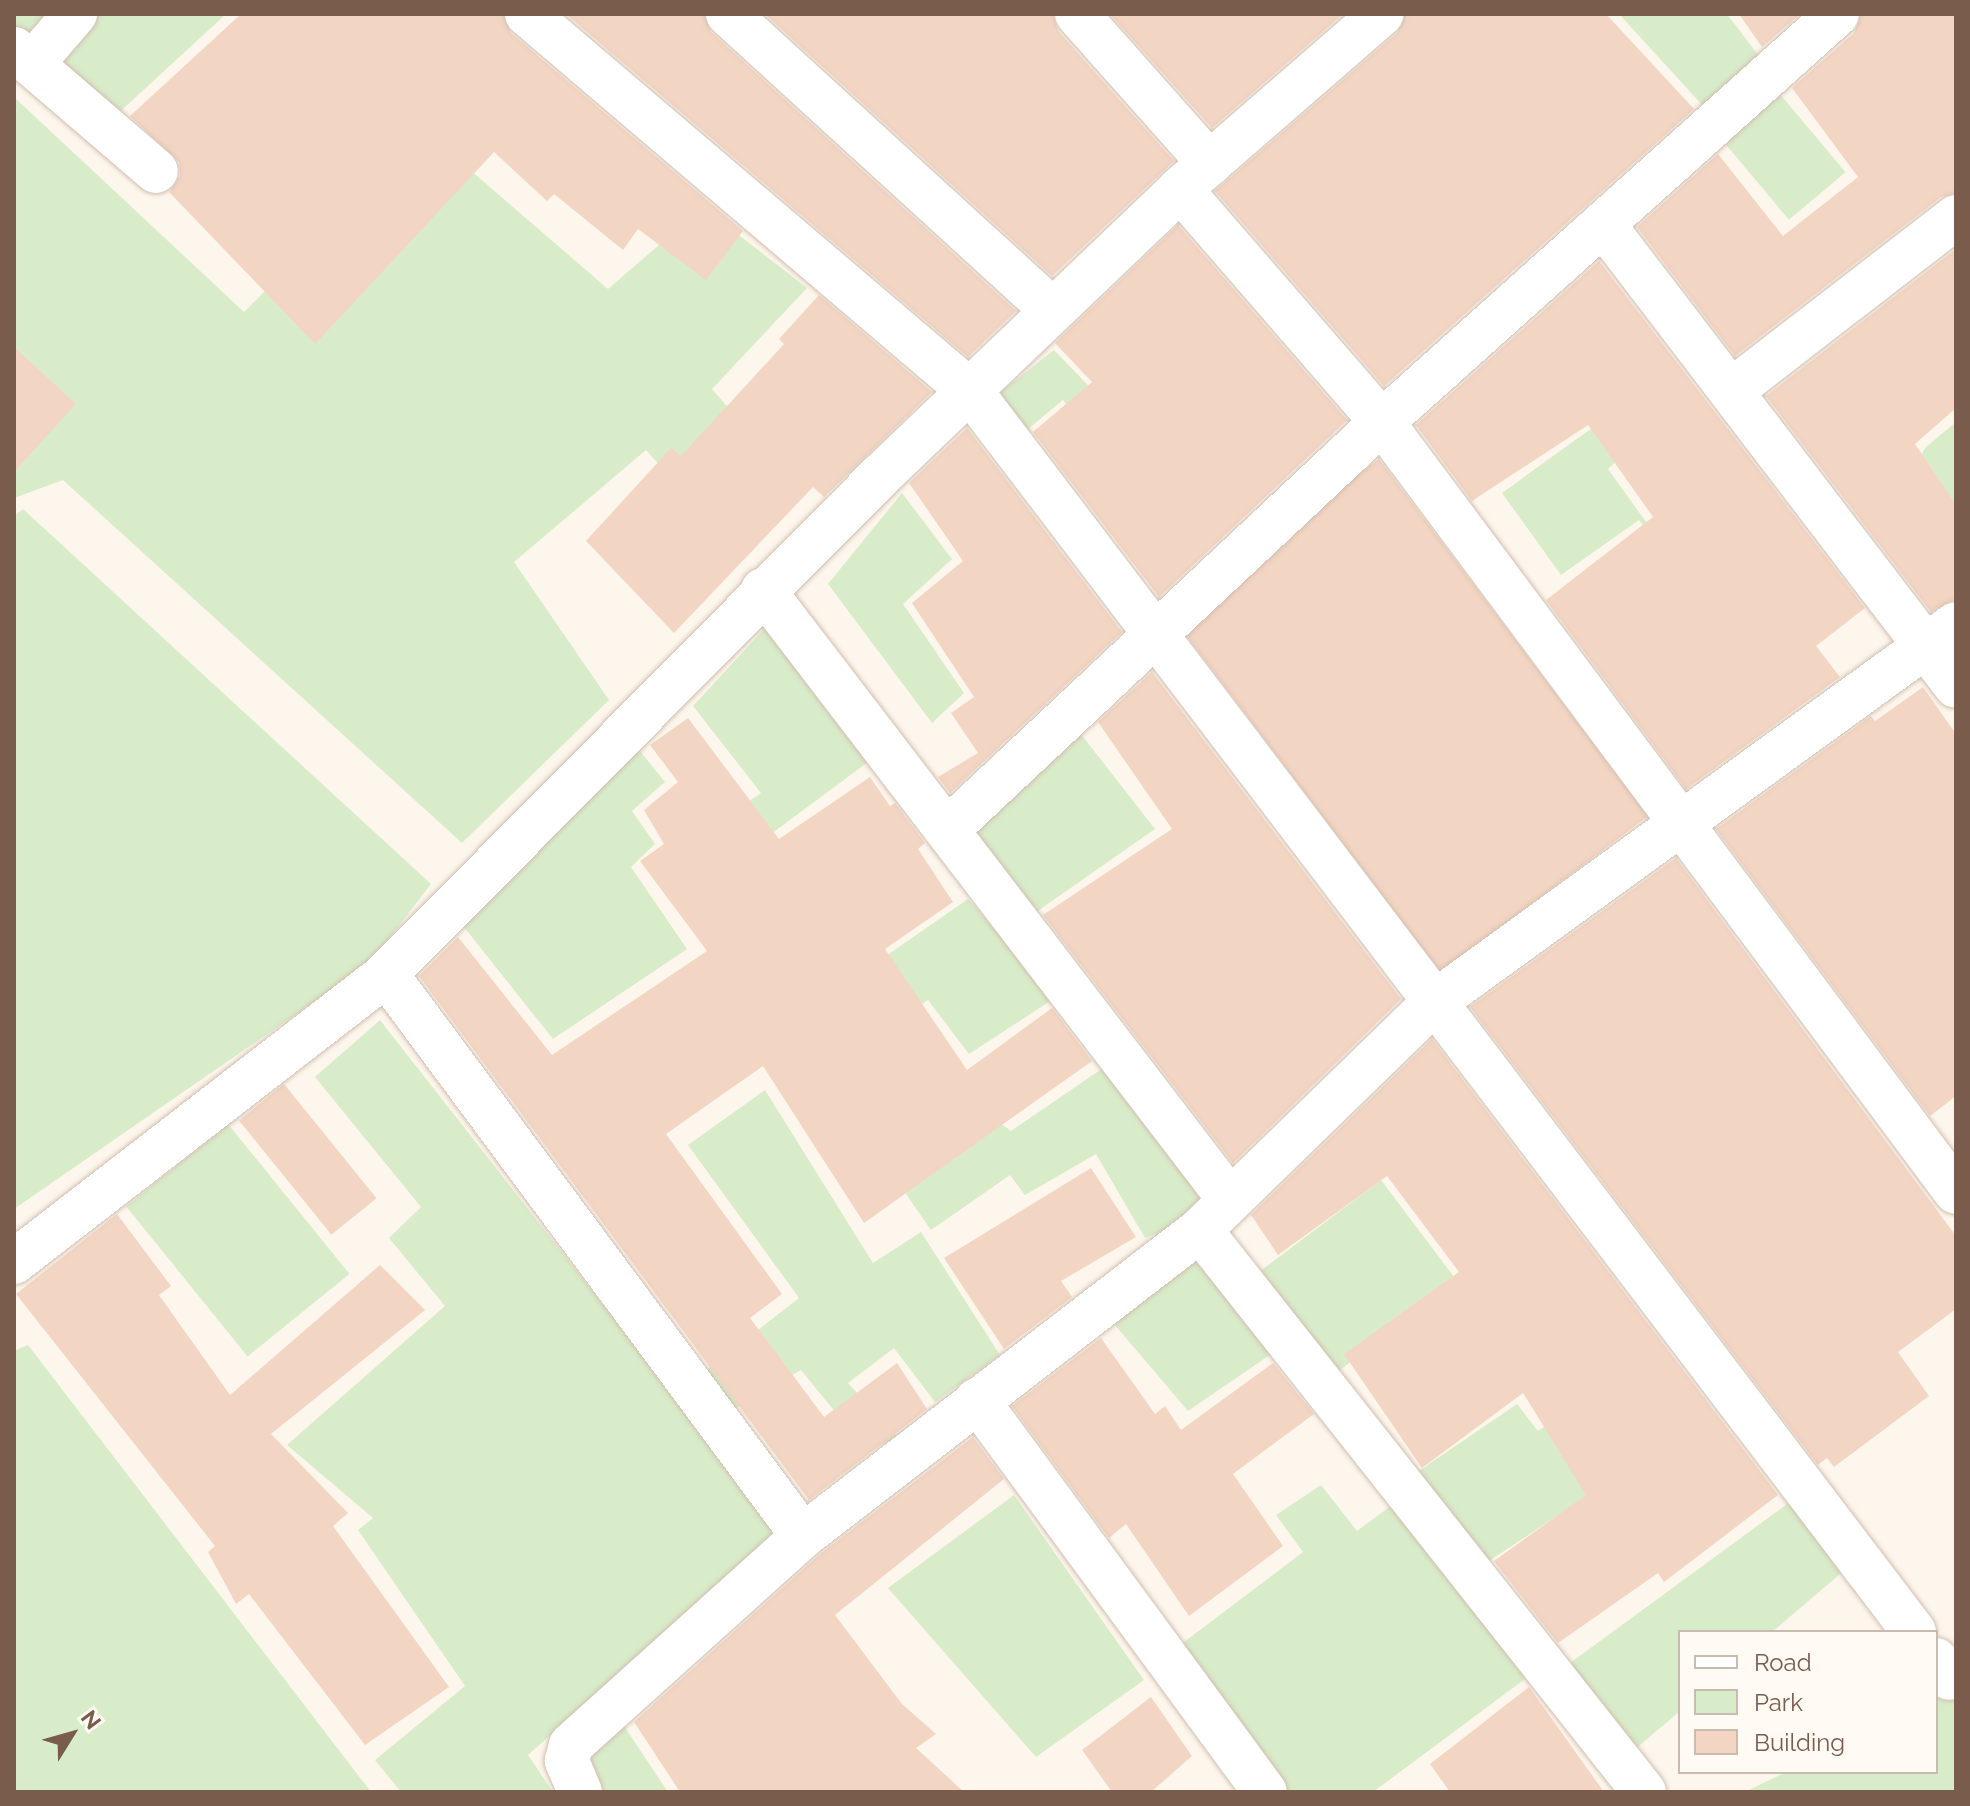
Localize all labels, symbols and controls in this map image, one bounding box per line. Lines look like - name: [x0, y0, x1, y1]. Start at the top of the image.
- legend: [1678, 1630, 1938, 1774]
- text: Road: [1754, 1648, 1812, 1677]
- text: Park: [1754, 1688, 1803, 1717]
- north arrow: [32, 1694, 112, 1774]
- text: N: [76, 1705, 107, 1734]
- text: Building: [1754, 1728, 1845, 1757]

